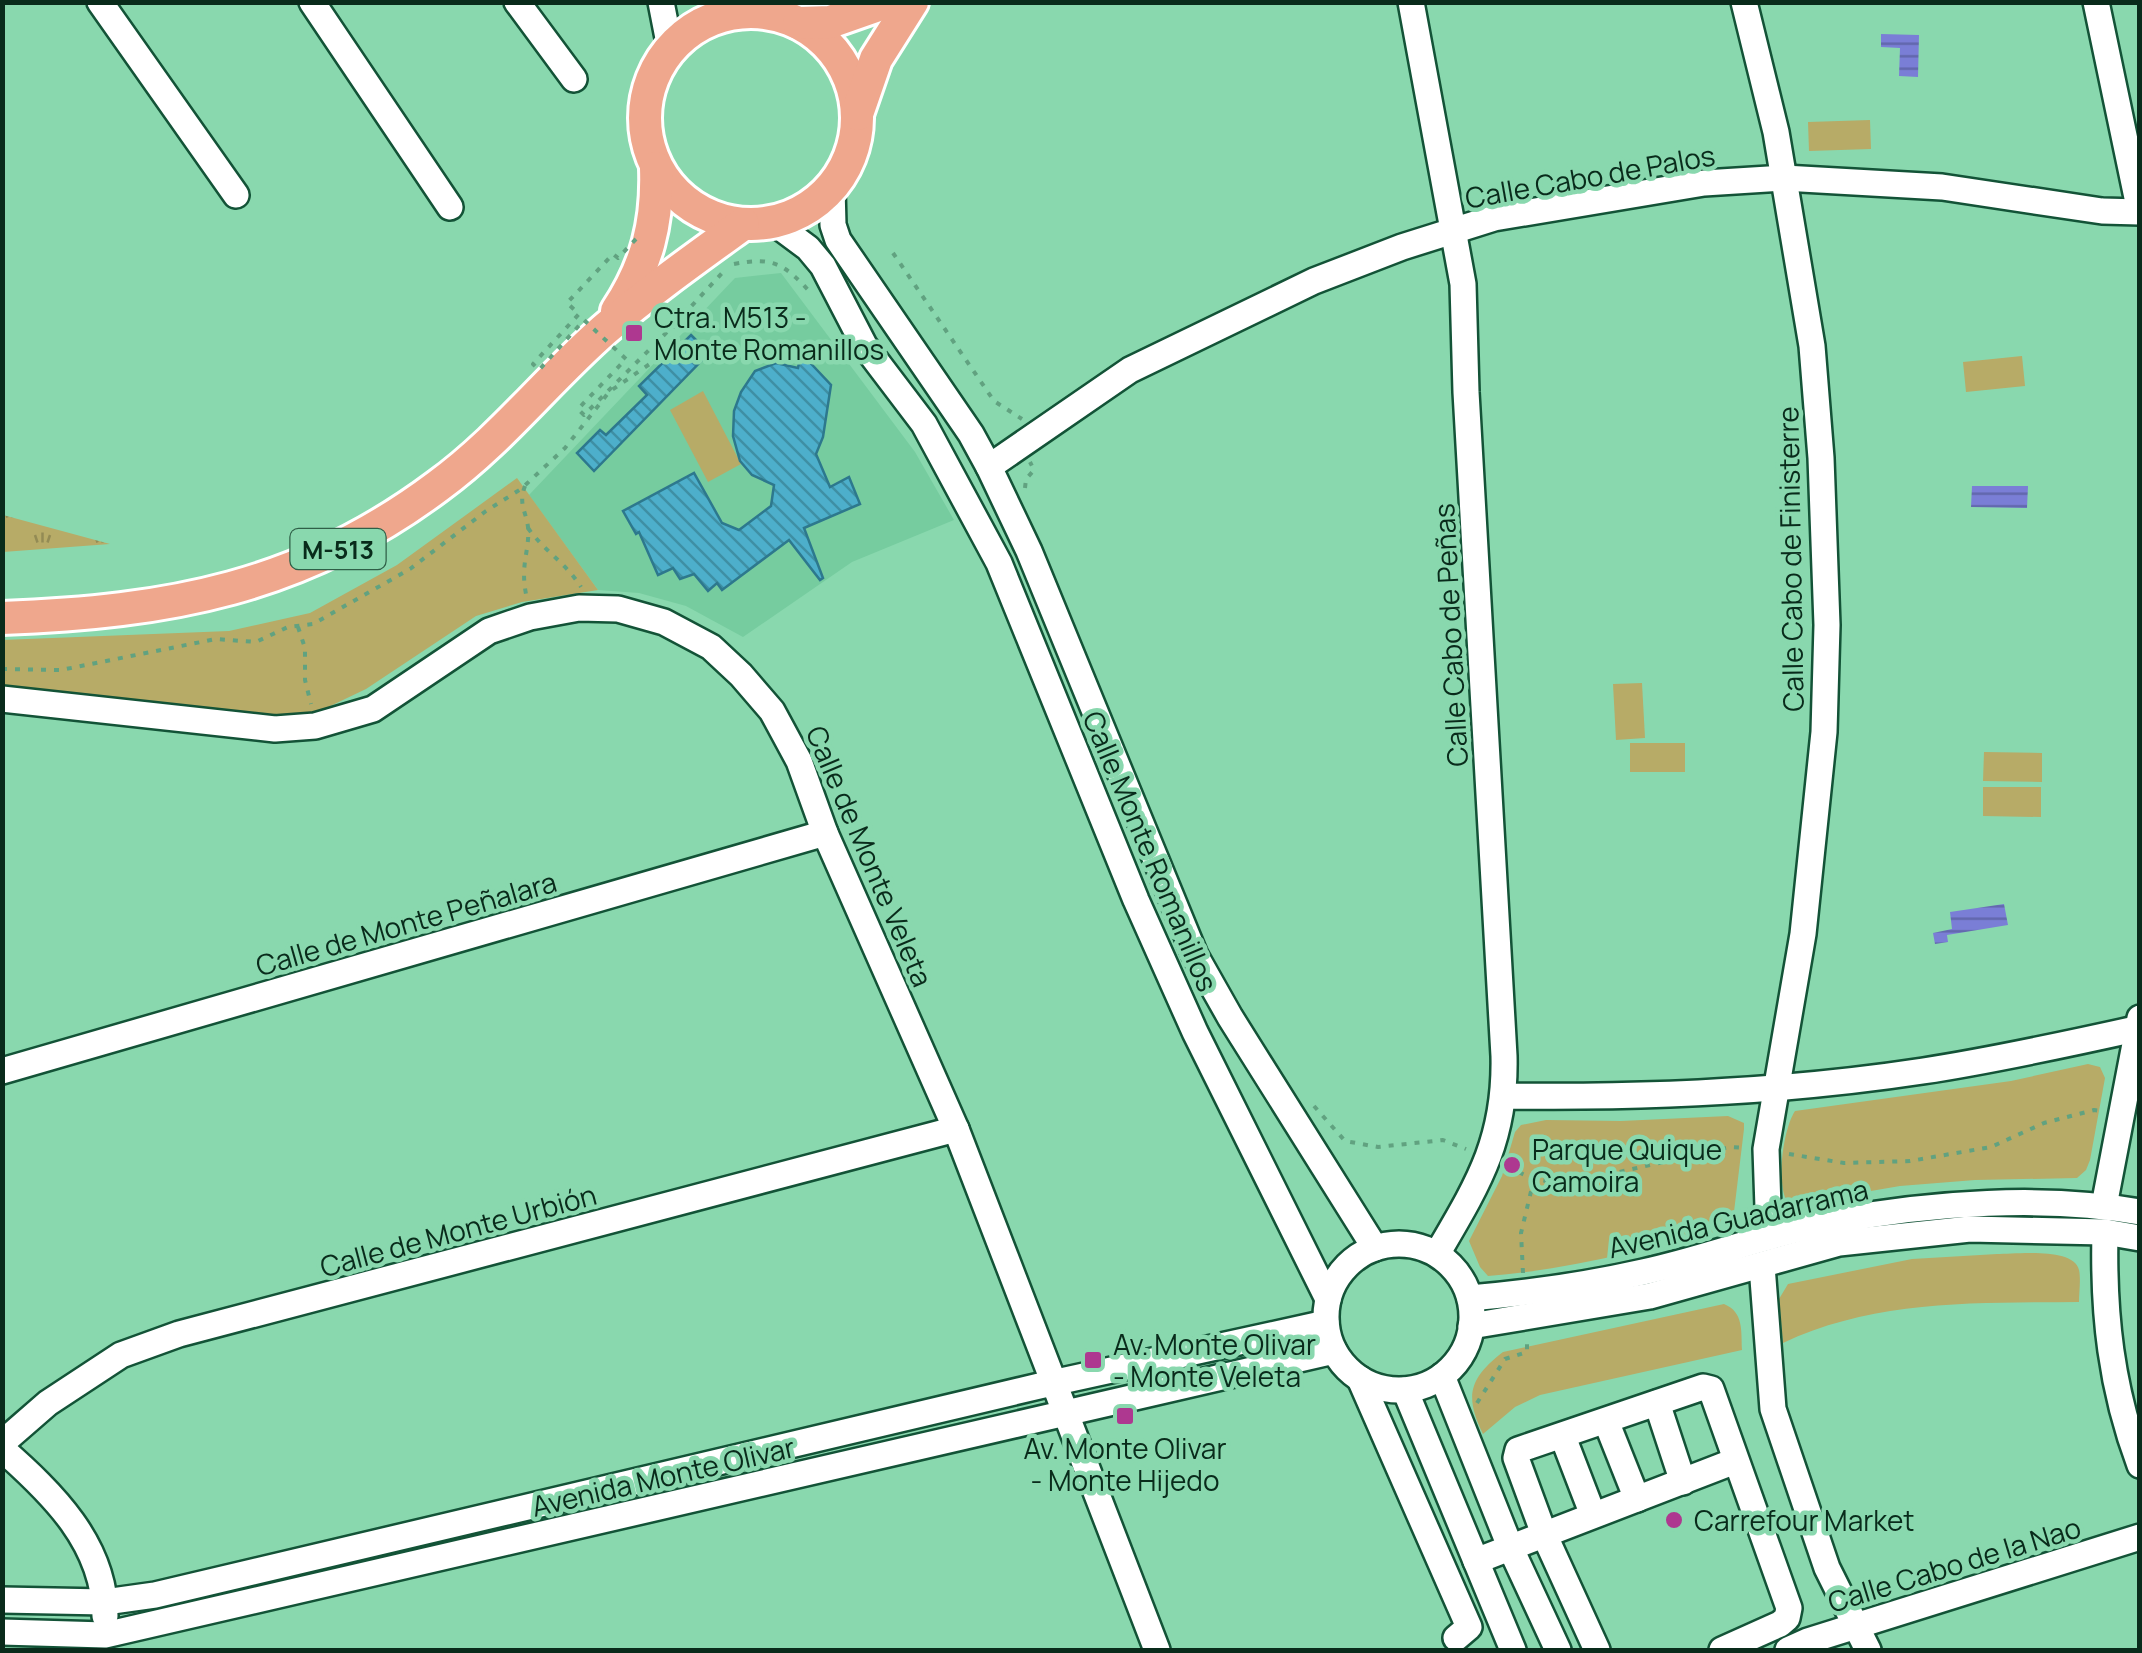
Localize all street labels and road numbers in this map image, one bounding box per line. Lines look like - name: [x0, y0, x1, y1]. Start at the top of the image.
- street label: Calle Cabo de Palos: [1462, 135, 1718, 217]
- street label: Calle Cabo de Finisterre: [1768, 406, 1812, 712]
- street label: Calle Cabo de Peñas: [1424, 502, 1476, 768]
- road number: M-513: [290, 529, 386, 569]
- street label: Calle Monte Romanillos: [1075, 705, 1227, 997]
- street label: Calle de Monte Veleta: [798, 720, 942, 992]
- street label: Calle de Monte Peñalara: [251, 862, 561, 984]
- street label: Avenida Guadarrama: [1604, 1170, 1872, 1266]
- street label: Calle de Monte Urbión: [316, 1175, 600, 1285]
- street label: Avenida Monte Olivar: [528, 1427, 798, 1525]
- street label: Calle Cabo de la Nao: [1823, 1507, 2085, 1621]

